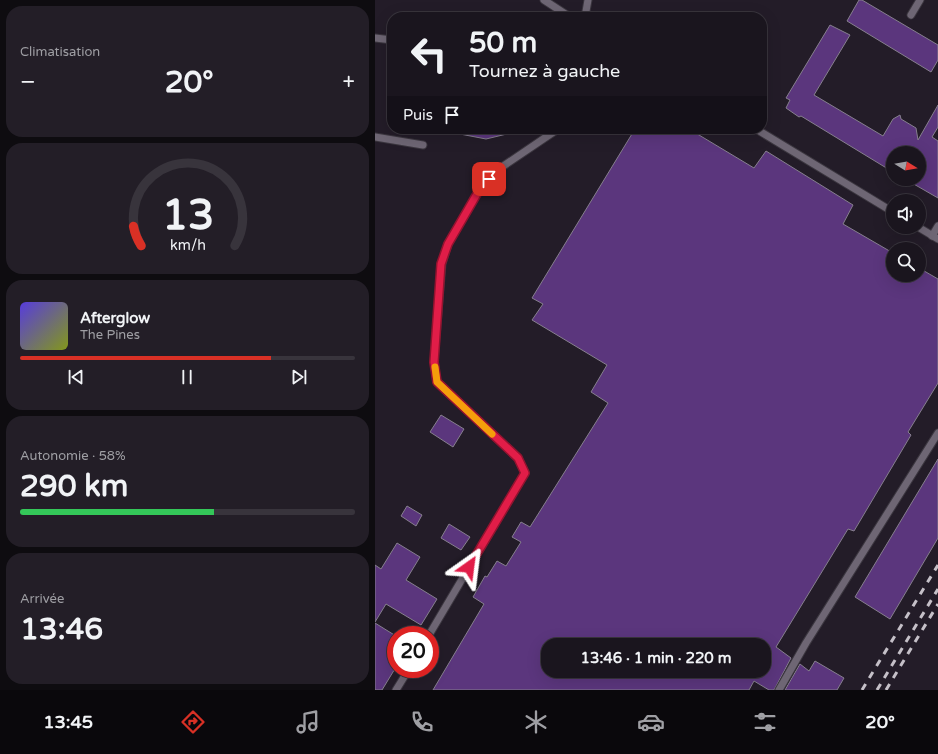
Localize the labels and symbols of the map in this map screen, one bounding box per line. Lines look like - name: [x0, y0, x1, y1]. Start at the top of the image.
- north arrow: [886, 146, 926, 186]
- pin: [472, 162, 506, 196]
- position arrow: [448, 546, 490, 588]
- speed limit sign: 20: [387, 626, 439, 678]

